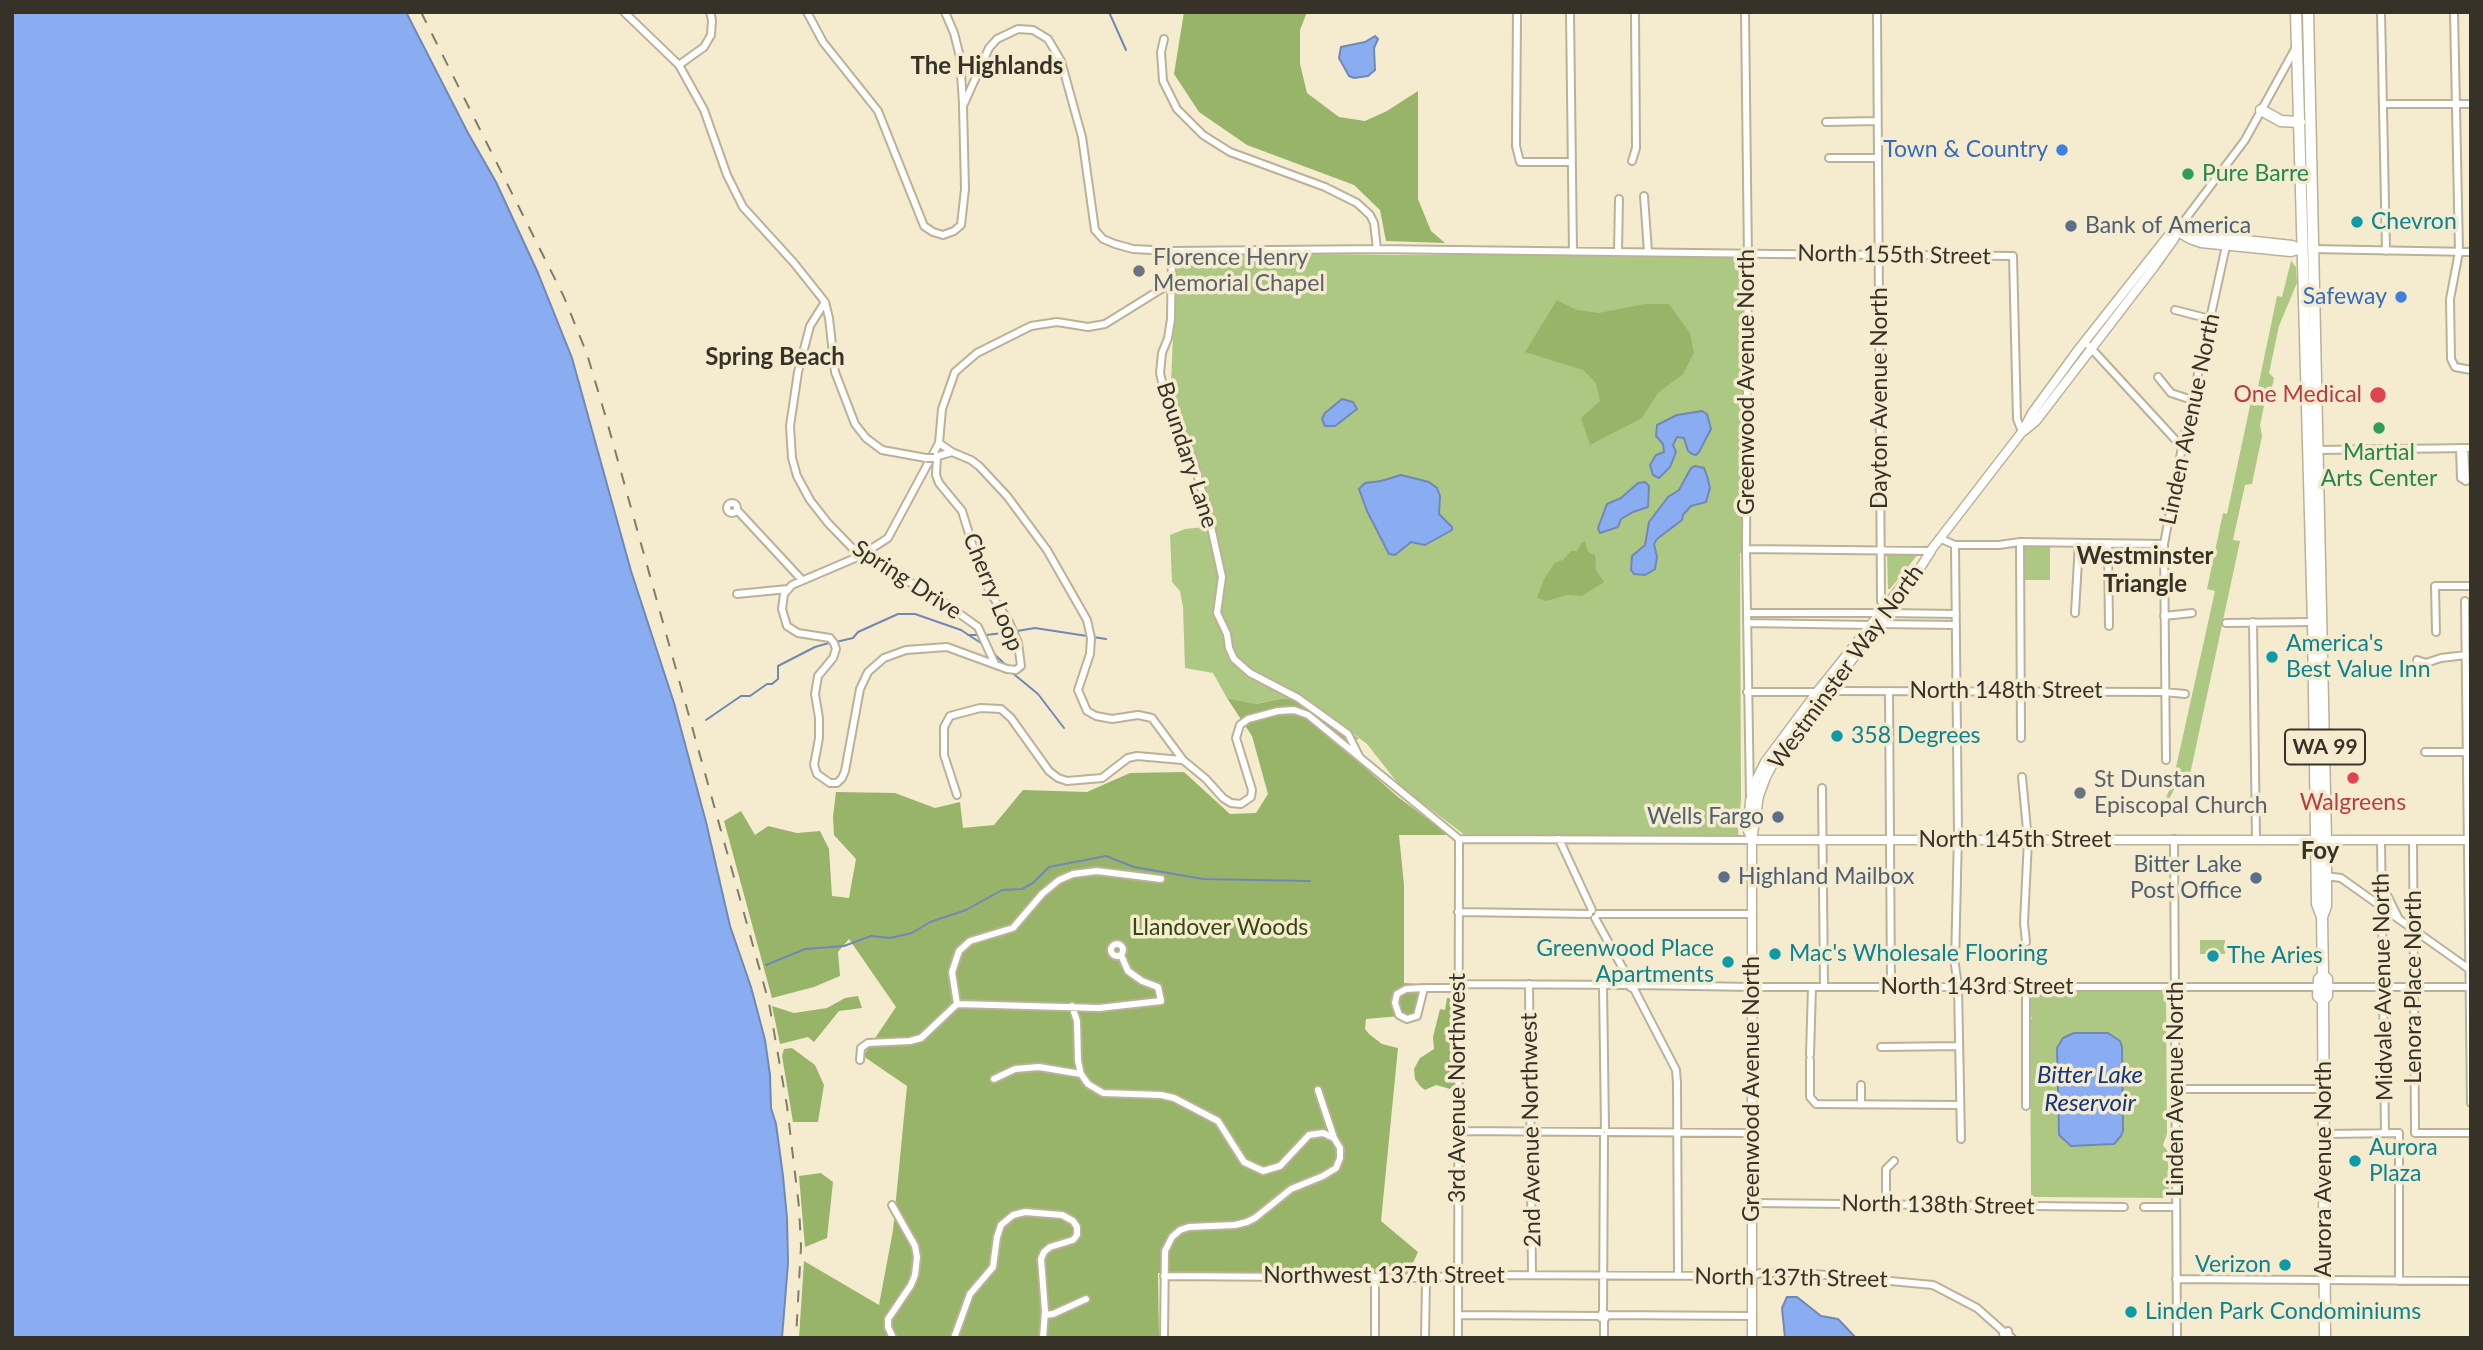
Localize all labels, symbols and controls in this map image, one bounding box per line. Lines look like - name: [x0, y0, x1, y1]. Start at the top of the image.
- district label: The Highlands: [911, 52, 1063, 80]
- place label: Town & Country: [1883, 136, 2048, 164]
- marker: Town & Country: [2054, 142, 2070, 158]
- place label: Pure Barre: [2202, 160, 2309, 188]
- marker: Pure Barre: [2180, 166, 2196, 182]
- place label: Chevron: [2371, 208, 2457, 236]
- place label: Bank of America: [2085, 212, 2251, 240]
- marker: Chevron: [2349, 214, 2365, 230]
- marker: Bank of America: [2063, 218, 2079, 234]
- street label: North 155th Street: [1797, 240, 1991, 270]
- place label: Florence Henry Memorial Chapel: [1153, 244, 1325, 298]
- street label: Greenwood Avenue North: [1733, 249, 1761, 515]
- marker: Florence Henry Memorial Chapel: [1131, 263, 1147, 279]
- place label: Safeway: [2303, 283, 2387, 311]
- street label: Dayton Avenue North: [1866, 287, 1894, 509]
- marker: Safeway: [2393, 289, 2409, 305]
- street label: Linden Avenue North: [2154, 311, 2226, 527]
- district label: Spring Beach: [705, 343, 845, 371]
- street label: Boundary Lane: [1150, 378, 1224, 532]
- place label: One Medical: [2234, 381, 2362, 409]
- marker: One Medical: [2368, 385, 2388, 405]
- marker: Martial Arts Center: [2371, 420, 2387, 436]
- place label: Martial Arts Center: [2321, 439, 2437, 493]
- street label: Cherry Loop: [957, 529, 1029, 655]
- street label: Spring Drive: [847, 535, 967, 625]
- district label: Westminster Triangle: [2077, 542, 2213, 598]
- street label: Westminster Way North: [1763, 559, 1929, 775]
- place label: America's Best Value Inn: [2286, 630, 2430, 684]
- marker: America's Best Value Inn: [2264, 649, 2280, 665]
- street label: North 148th Street: [1909, 677, 2103, 705]
- place label: 358 Degrees: [1851, 722, 1980, 750]
- marker: 358 Degrees: [1829, 728, 1845, 744]
- road number: WA 99: [2285, 730, 2365, 764]
- place label: St Dunstan Episcopal Church: [2094, 766, 2268, 820]
- marker: Walgreens: [2345, 770, 2361, 786]
- marker: St Dunstan Episcopal Church: [2072, 785, 2088, 801]
- place label: Walgreens: [2300, 789, 2406, 817]
- place label: Wells Fargo: [1647, 803, 1764, 831]
- marker: Wells Fargo: [1770, 809, 1786, 825]
- street label: North 145th Street: [1918, 826, 2112, 854]
- district label: Foy: [2301, 837, 2339, 865]
- place label: Bitter Lake Post Office: [2130, 851, 2242, 905]
- place label: Highland Mailbox: [1738, 863, 1914, 891]
- marker: Highland Mailbox: [1716, 869, 1732, 885]
- marker: Bitter Lake Post Office: [2248, 870, 2264, 886]
- street label: Midvale Avenue North: [2367, 873, 2399, 1101]
- street label: Lenora Place North: [2400, 890, 2428, 1084]
- park label: Llandover Woods: [1132, 914, 1308, 942]
- place label: Greenwood Place Apartments: [1536, 935, 1714, 989]
- place label: Mac's Wholesale Flooring: [1789, 940, 2048, 968]
- place label: The Aries: [2227, 942, 2323, 970]
- marker: Mac's Wholesale Flooring: [1767, 946, 1783, 962]
- marker: The Aries: [2205, 948, 2221, 964]
- marker: Greenwood Place Apartments: [1720, 954, 1736, 970]
- street label: Greenwood Avenue North: [1738, 956, 1766, 1222]
- street label: 3rd Avenue Northwest: [1444, 973, 1472, 1203]
- street label: North 143rd Street: [1881, 973, 2073, 1001]
- street label: Linden Avenue North: [2162, 981, 2190, 1197]
- street label: 2nd Avenue Northwest: [1515, 1012, 1547, 1248]
- water label: Bitter Lake Reservoir: [2037, 1061, 2143, 1117]
- street label: Aurora Avenue North: [2310, 1061, 2338, 1277]
- place label: Aurora Plaza: [2369, 1134, 2438, 1188]
- marker: Aurora Plaza: [2347, 1153, 2363, 1169]
- street label: North 138th Street: [1841, 1190, 2035, 1220]
- place label: Verizon: [2195, 1251, 2271, 1279]
- marker: Verizon: [2277, 1257, 2293, 1273]
- street label: Northwest 137th Street: [1263, 1262, 1505, 1290]
- street label: North 137th Street: [1694, 1263, 1888, 1293]
- place label: Linden Park Condominiums: [2145, 1298, 2421, 1326]
- marker: Linden Park Condominiums: [2123, 1304, 2139, 1320]

